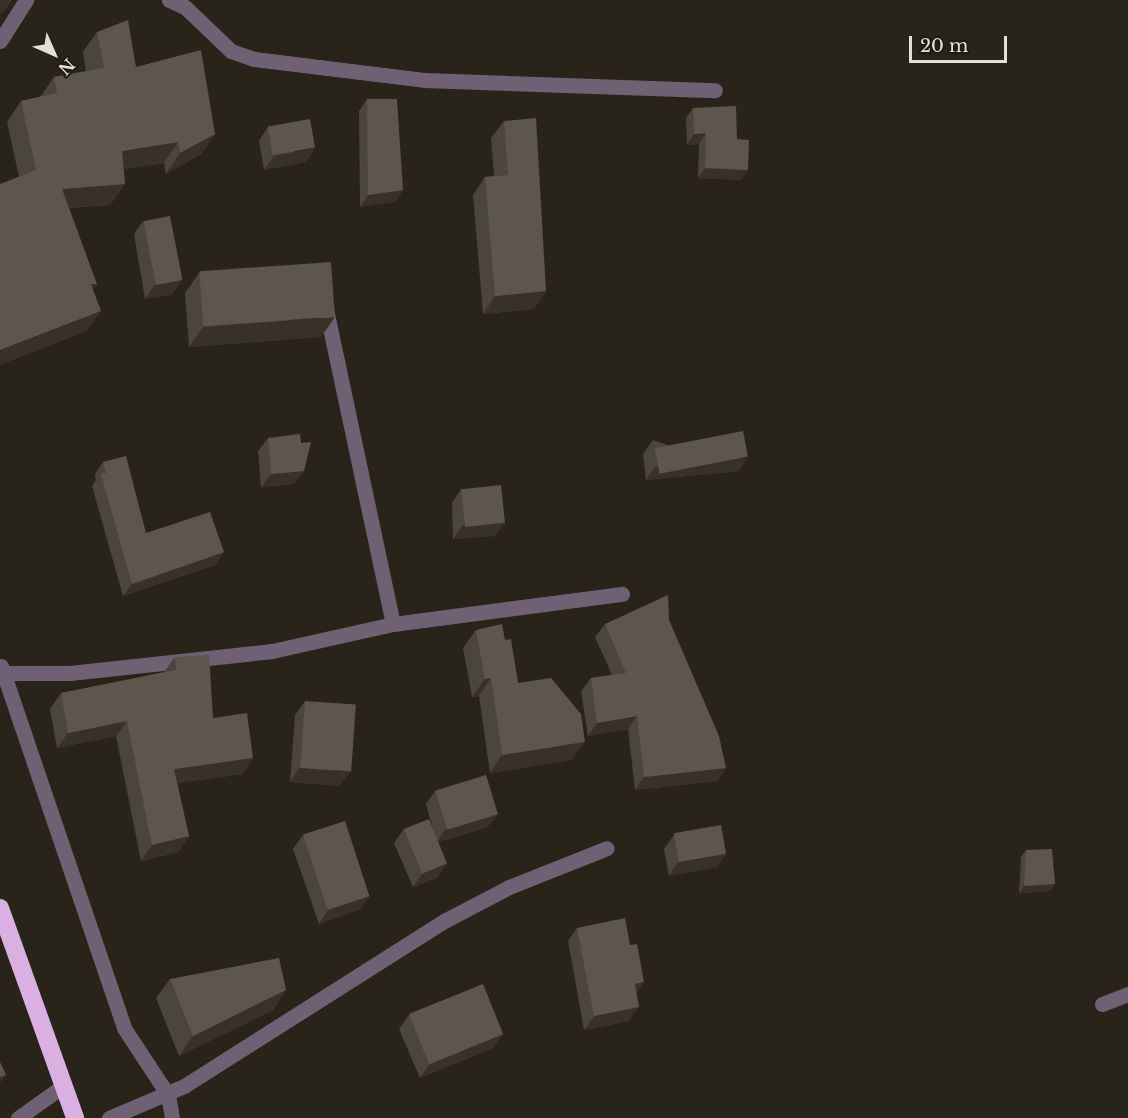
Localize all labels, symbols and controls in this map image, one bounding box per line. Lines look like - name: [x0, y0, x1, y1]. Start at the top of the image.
- north arrow: [24, 24, 84, 84]
- scale bar: [912, 24, 1010, 62]
- text: 20 m: [920, 35, 968, 57]
- text: N: [54, 54, 79, 79]

